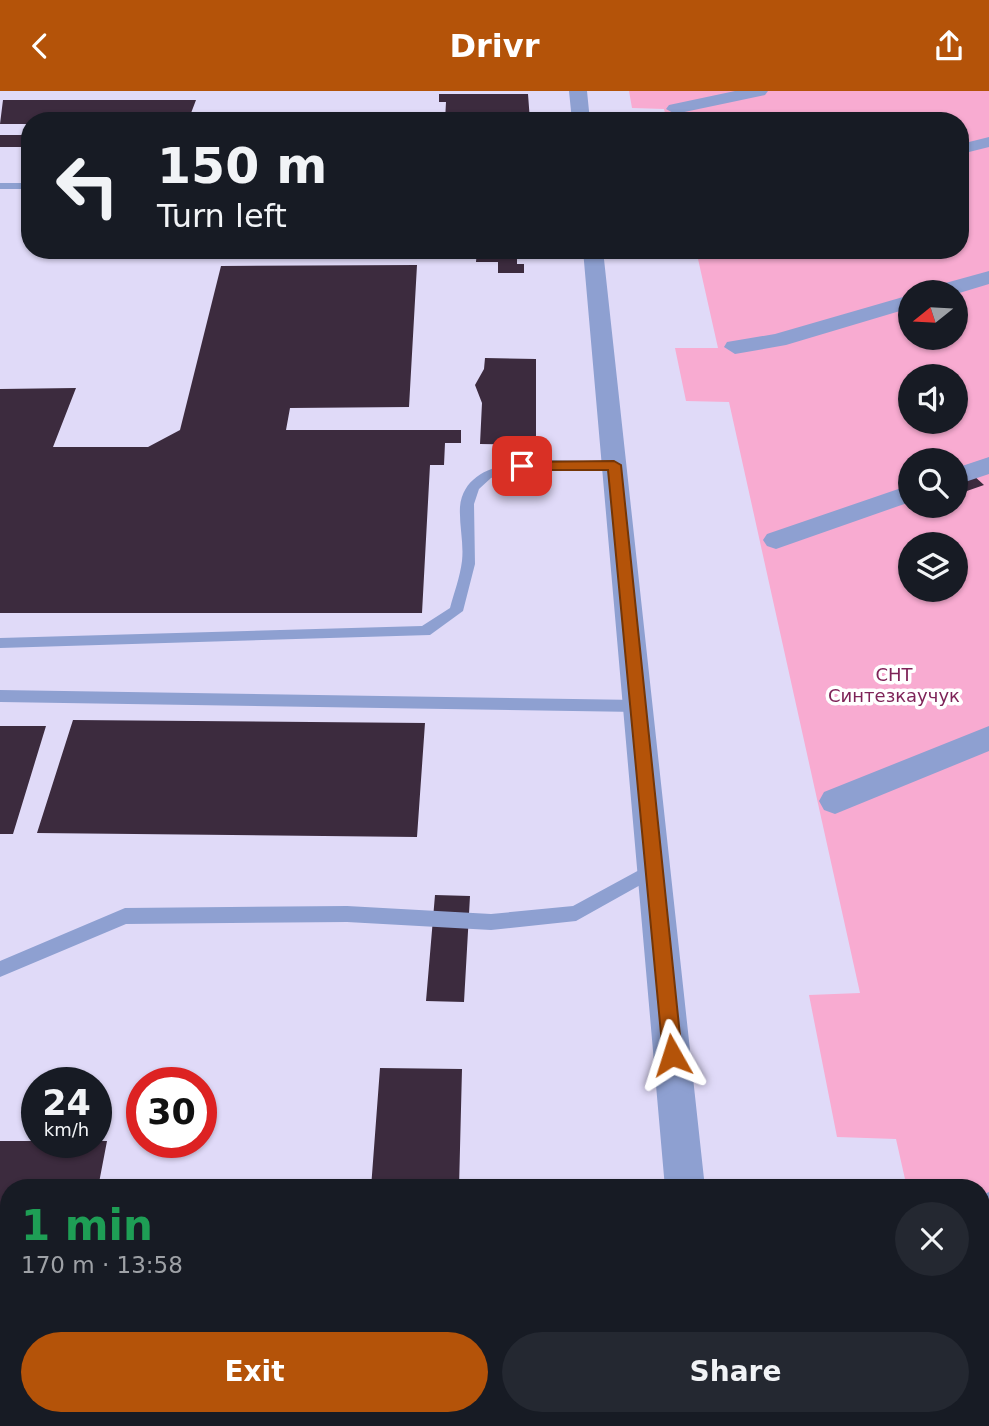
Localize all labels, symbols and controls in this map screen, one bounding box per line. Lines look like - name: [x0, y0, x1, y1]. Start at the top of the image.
- icon: back: [21, 27, 59, 65]
- text: Drivr: [450, 27, 539, 65]
- icon: share: [930, 27, 968, 65]
- text: 150 m: [157, 138, 327, 195]
- icon: left: [42, 140, 133, 231]
- text: Turn left: [157, 197, 287, 235]
- north arrow: [898, 280, 968, 350]
- map controls: [898, 280, 968, 602]
- button: sound: [898, 364, 968, 434]
- pin: [492, 436, 552, 496]
- icon: arrive: [503, 447, 541, 485]
- button: search: [898, 448, 968, 518]
- button: layers: [898, 532, 968, 602]
- park label: СНТ Синтезкаучук: [828, 664, 960, 706]
- position arrow: [635, 1018, 709, 1092]
- speed limit sign: 30: [126, 1067, 217, 1158]
- text: 24: [42, 1083, 91, 1123]
- text: km/h: [44, 1119, 89, 1140]
- text: 1 min: [21, 1201, 153, 1250]
- button: close: [895, 1202, 969, 1276]
- text: 170 m · 13:58: [21, 1252, 183, 1278]
- button: Exit: [21, 1332, 488, 1412]
- button: Share: [502, 1332, 969, 1412]

